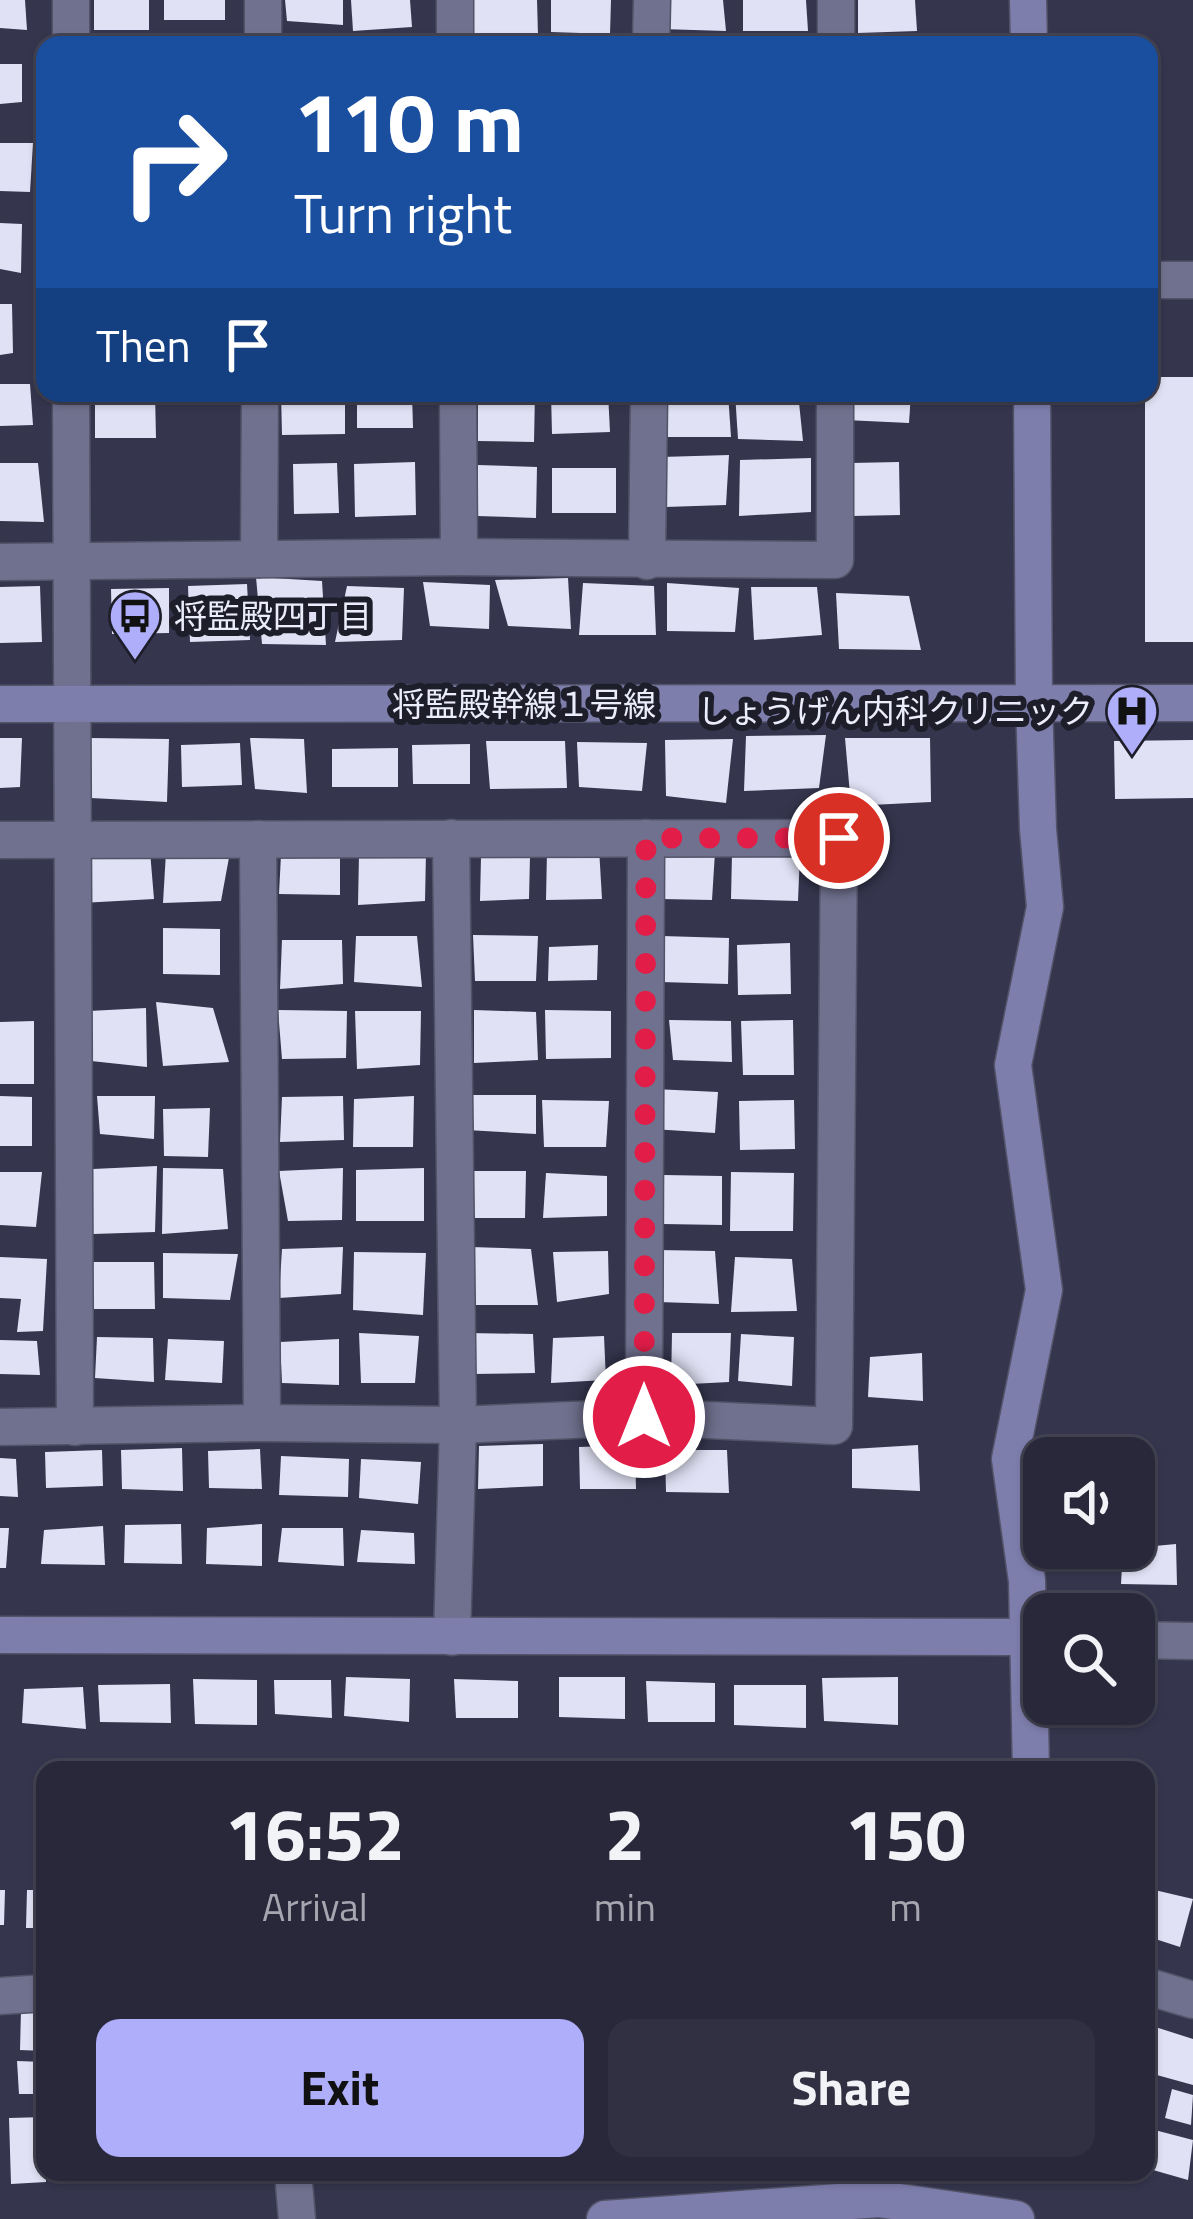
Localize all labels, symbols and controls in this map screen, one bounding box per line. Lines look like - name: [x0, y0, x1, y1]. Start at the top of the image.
- text: 110 m: [294, 57, 524, 185]
- icon: right: [96, 84, 252, 240]
- text: Turn right: [294, 172, 512, 254]
- text: Then: [96, 311, 191, 379]
- icon: arrive: [215, 312, 281, 378]
- bus stop icon: 将監殿四丁目: [107, 588, 163, 662]
- place label: 将監殿四丁目: [174, 591, 372, 641]
- street label: 将監殿幹線１号線: [392, 679, 656, 729]
- hospital icon: しょうげん内科クリニック: [1104, 683, 1160, 757]
- place label: しょうげん内科クリニック: [697, 686, 1093, 736]
- pin: [788, 787, 890, 889]
- icon: arrive: [806, 805, 872, 871]
- position arrow: [581, 1354, 707, 1480]
- map controls: [1023, 1437, 1155, 1725]
- button: sound: [1023, 1437, 1155, 1569]
- button: search: [1023, 1593, 1155, 1725]
- text: 16:52: [225, 1778, 405, 1888]
- text: 2: [605, 1778, 645, 1888]
- text: 150: [845, 1778, 966, 1888]
- text: Arrival: [262, 1877, 368, 1936]
- text: min: [594, 1877, 656, 1936]
- text: m: [889, 1877, 922, 1936]
- button: Exit: [96, 2019, 584, 2157]
- button: Share: [608, 2019, 1095, 2157]

